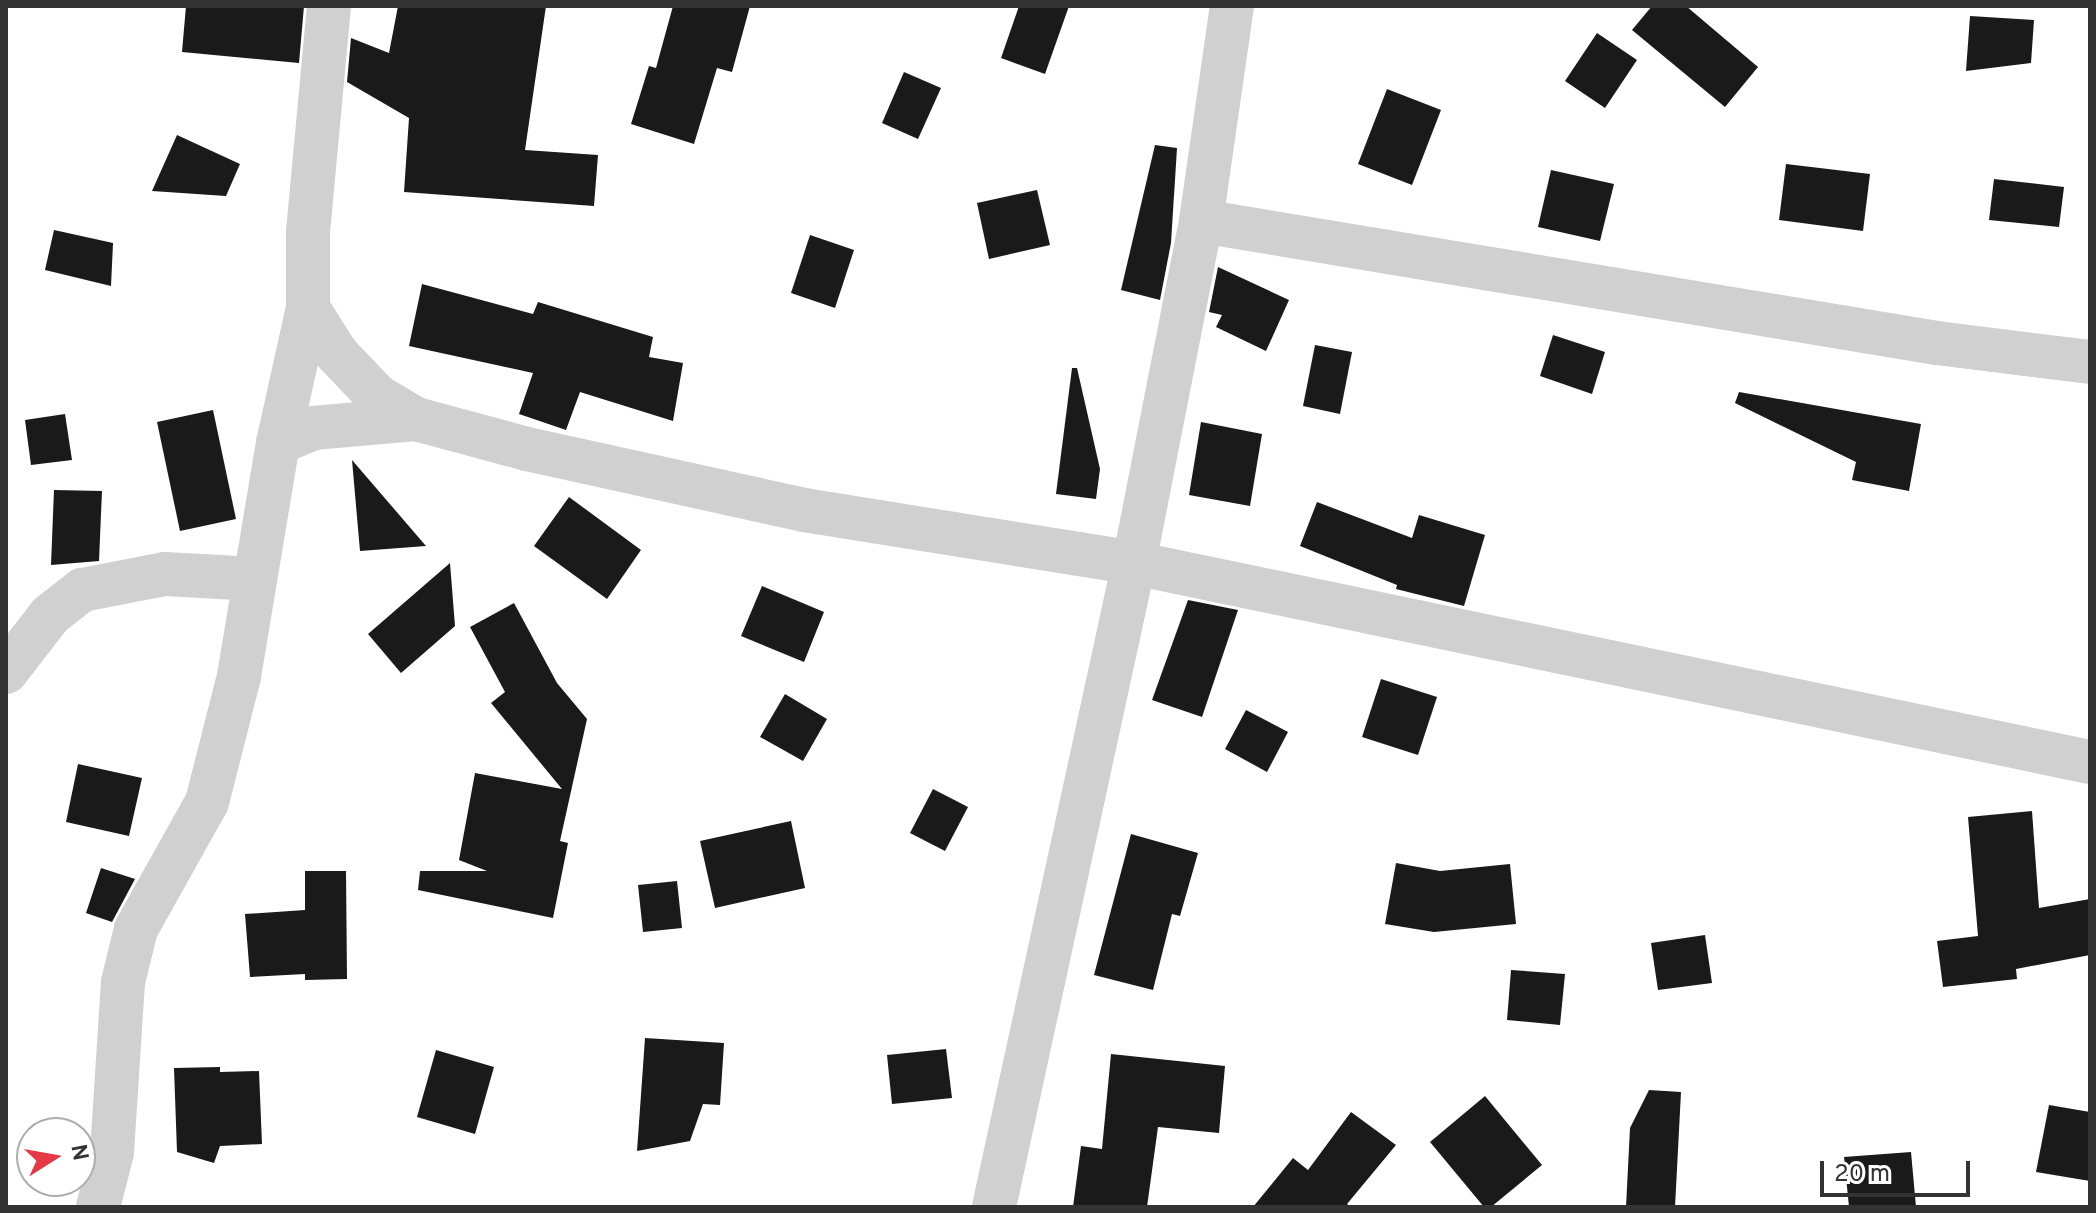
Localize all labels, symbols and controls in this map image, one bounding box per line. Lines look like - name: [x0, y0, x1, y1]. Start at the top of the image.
- north arrow: [16, 1117, 96, 1197]
- text: N: [63, 1142, 93, 1163]
- scale bar: [1824, 1145, 1974, 1195]
- text: 20 m: [1834, 1160, 1890, 1190]

